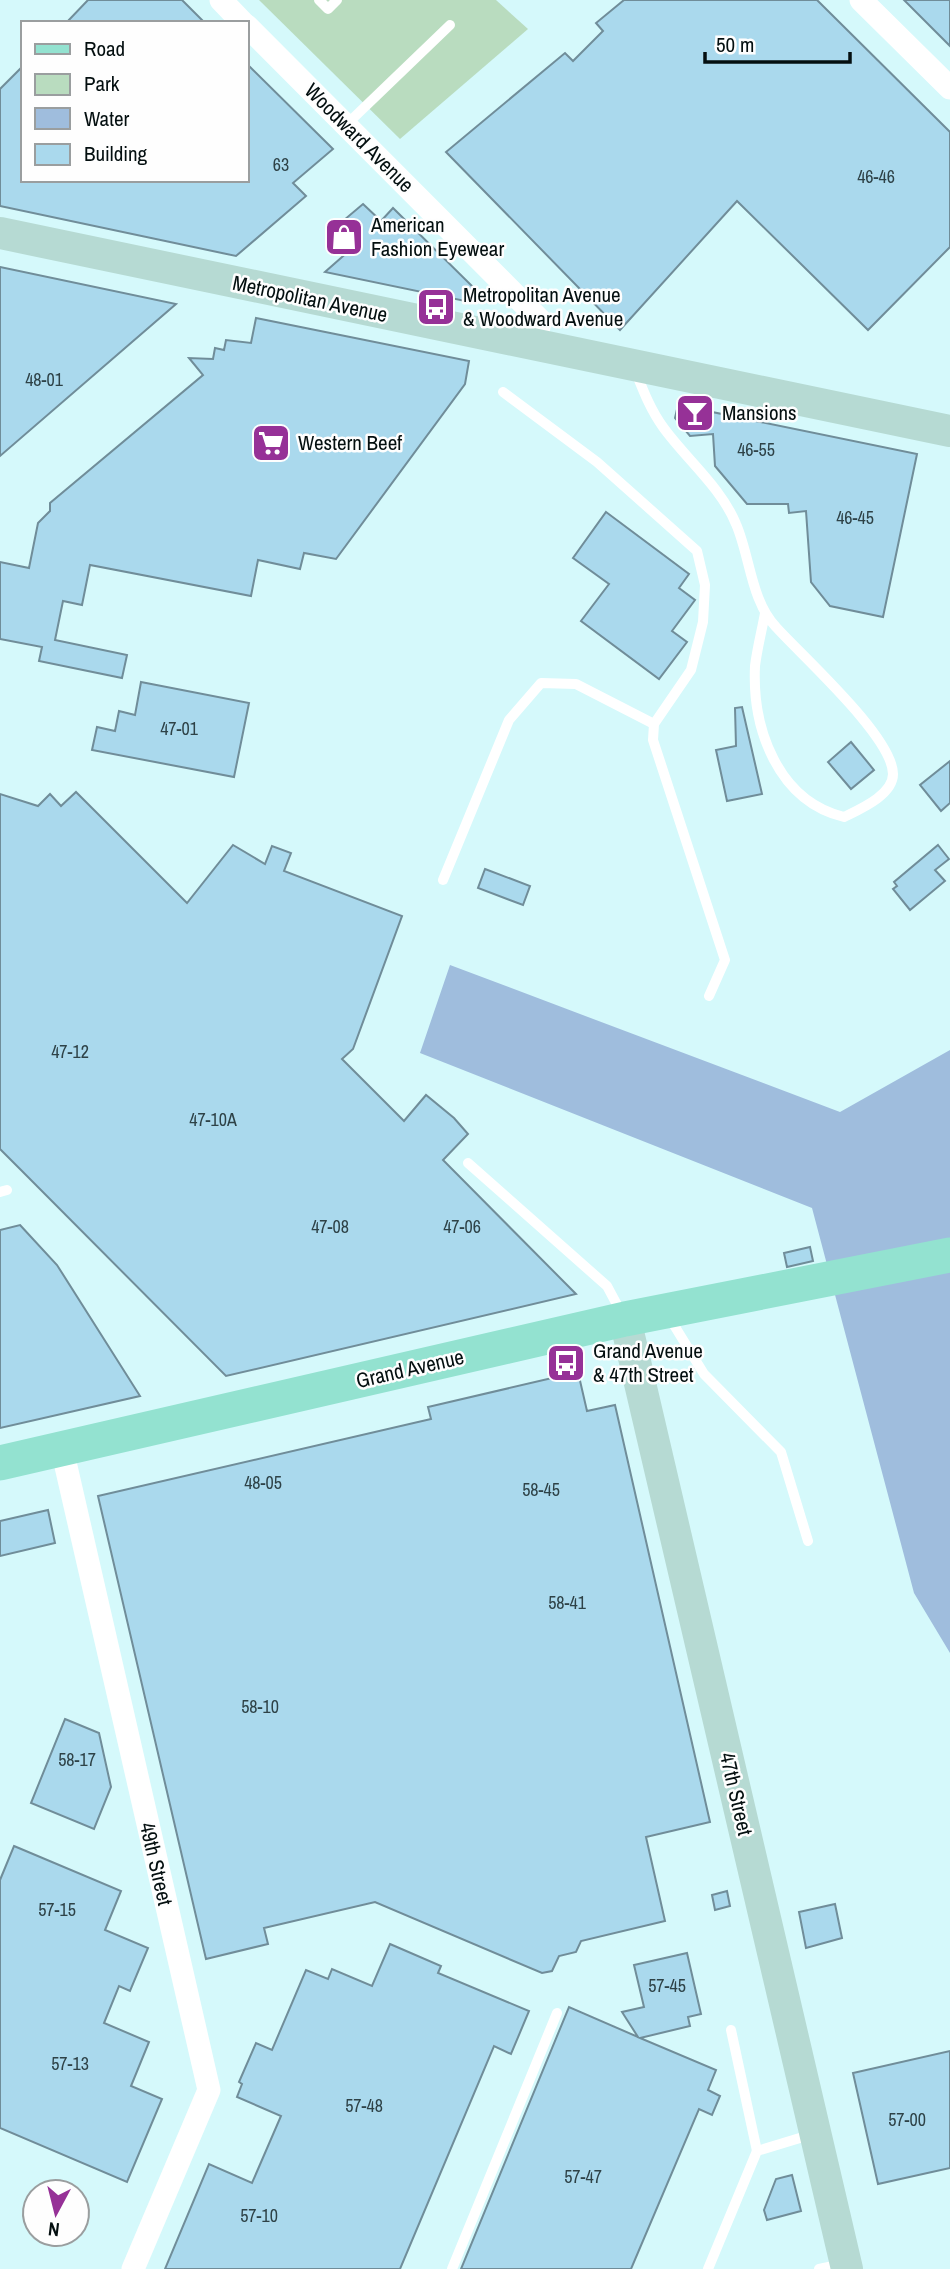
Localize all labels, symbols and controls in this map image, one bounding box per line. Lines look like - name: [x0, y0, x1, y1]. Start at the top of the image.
- legend: [21, 21, 248, 182]
- scale bar: [705, 21, 850, 65]
- text: 50 m: [716, 30, 754, 59]
- text: Road: [84, 34, 125, 63]
- text: Park: [84, 69, 120, 98]
- street label: Woodward Avenue: [298, 76, 421, 199]
- text: Water: [84, 104, 130, 133]
- text: Building: [84, 139, 148, 168]
- house number: 63: [273, 152, 289, 177]
- house number: 46-46: [857, 164, 895, 189]
- place label: American Fashion Eyewear: [370, 210, 504, 263]
- shop icon: American Fashion Eyewear: [323, 216, 365, 258]
- street label: Metropolitan Avenue: [230, 268, 390, 329]
- place label: Metropolitan Avenue & Woodward Avenue: [463, 280, 623, 333]
- bus stop icon: Metropolitan Avenue & Woodward Avenue: [415, 286, 457, 328]
- house number: 48-01: [25, 367, 64, 392]
- bar icon: Mansions: [674, 392, 716, 434]
- place label: Mansions: [722, 398, 797, 427]
- supermarket icon: Western Beef: [250, 422, 292, 464]
- place label: Western Beef: [298, 428, 402, 457]
- house number: 46-55: [737, 437, 775, 462]
- house number: 46-45: [836, 505, 874, 530]
- house number: 47-01: [160, 716, 199, 741]
- house number: 47-12: [51, 1039, 89, 1064]
- house number: 47-10A: [189, 1107, 237, 1132]
- house number: 47-08: [311, 1214, 349, 1239]
- house number: 47-06: [443, 1214, 481, 1239]
- place label: Grand Avenue & 47th Street: [593, 1336, 703, 1389]
- street label: Grand Avenue: [353, 1342, 467, 1395]
- bus stop icon: Grand Avenue & 47th Street: [545, 1342, 587, 1384]
- house number: 48-05: [244, 1470, 282, 1495]
- house number: 58-45: [522, 1477, 560, 1502]
- house number: 58-41: [548, 1590, 587, 1615]
- house number: 58-10: [241, 1694, 279, 1719]
- house number: 58-17: [58, 1747, 96, 1772]
- street label: 47th Street: [713, 1750, 760, 1838]
- street label: 49th Street: [133, 1820, 180, 1908]
- house number: 57-15: [38, 1897, 76, 1922]
- house number: 57-45: [648, 1973, 686, 1998]
- house number: 57-13: [51, 2051, 89, 2076]
- house number: 57-48: [345, 2093, 383, 2118]
- house number: 57-00: [888, 2107, 926, 2132]
- house number: 57-47: [564, 2164, 602, 2189]
- north arrow: [21, 2178, 91, 2248]
- house number: 57-10: [240, 2203, 278, 2228]
- text: N: [47, 2216, 61, 2243]

